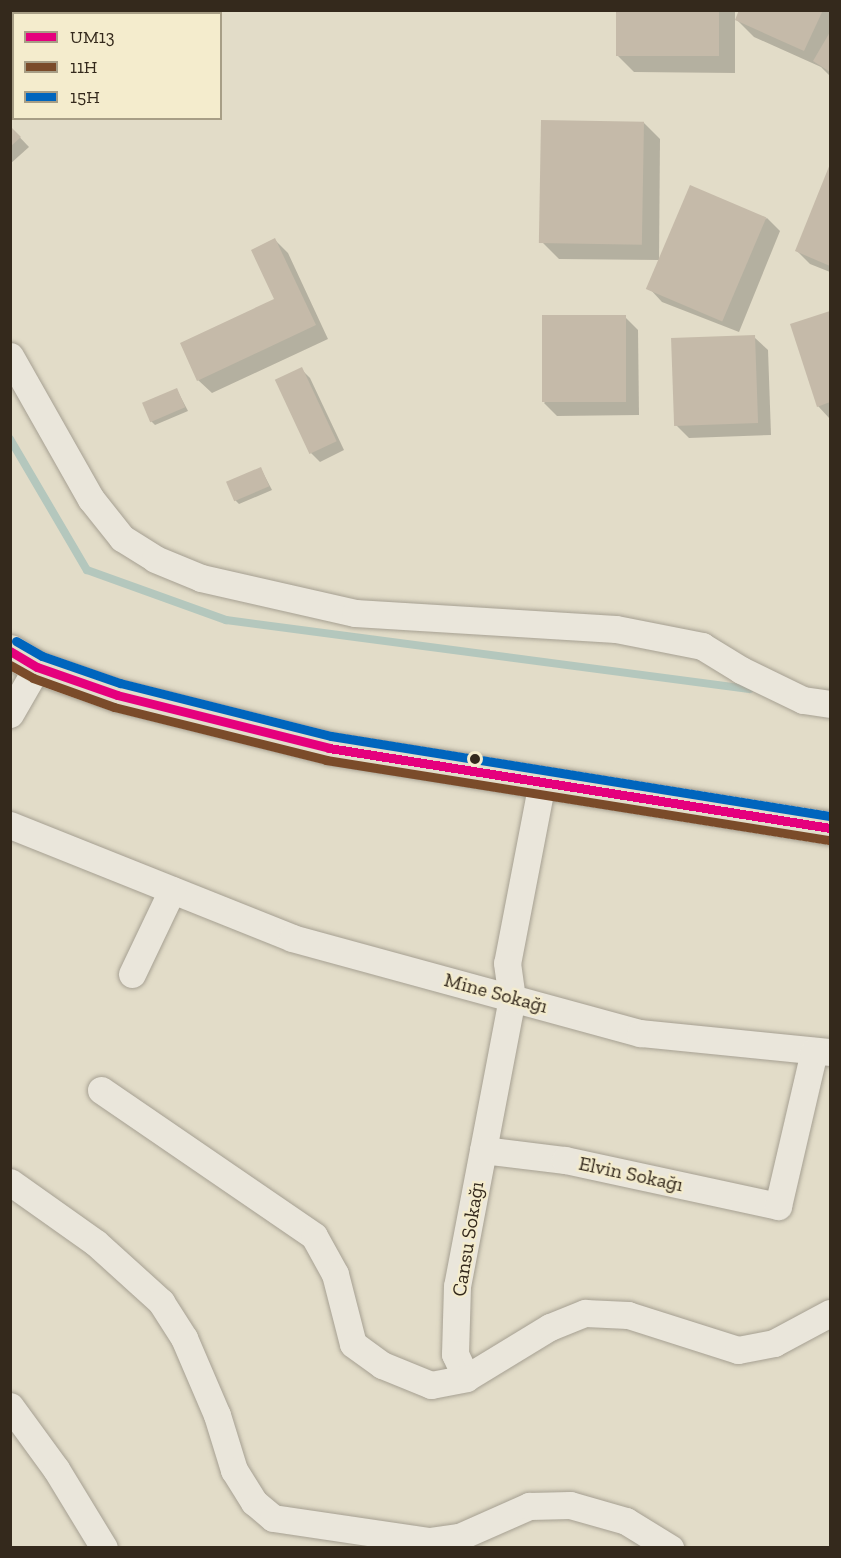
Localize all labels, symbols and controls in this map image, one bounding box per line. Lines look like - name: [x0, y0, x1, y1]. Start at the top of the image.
- legend: [12, 12, 222, 120]
- text: UM13: [70, 26, 115, 48]
- text: 11H: [70, 56, 97, 78]
- text: 15H: [70, 86, 100, 108]
- unlabelled marker: [469, 753, 481, 765]
- street label: Mine Sokağı: [442, 968, 550, 1018]
- street label: Elvin Sokağı: [577, 1151, 685, 1197]
- street label: Cansu Sokağı: [447, 1180, 489, 1298]

